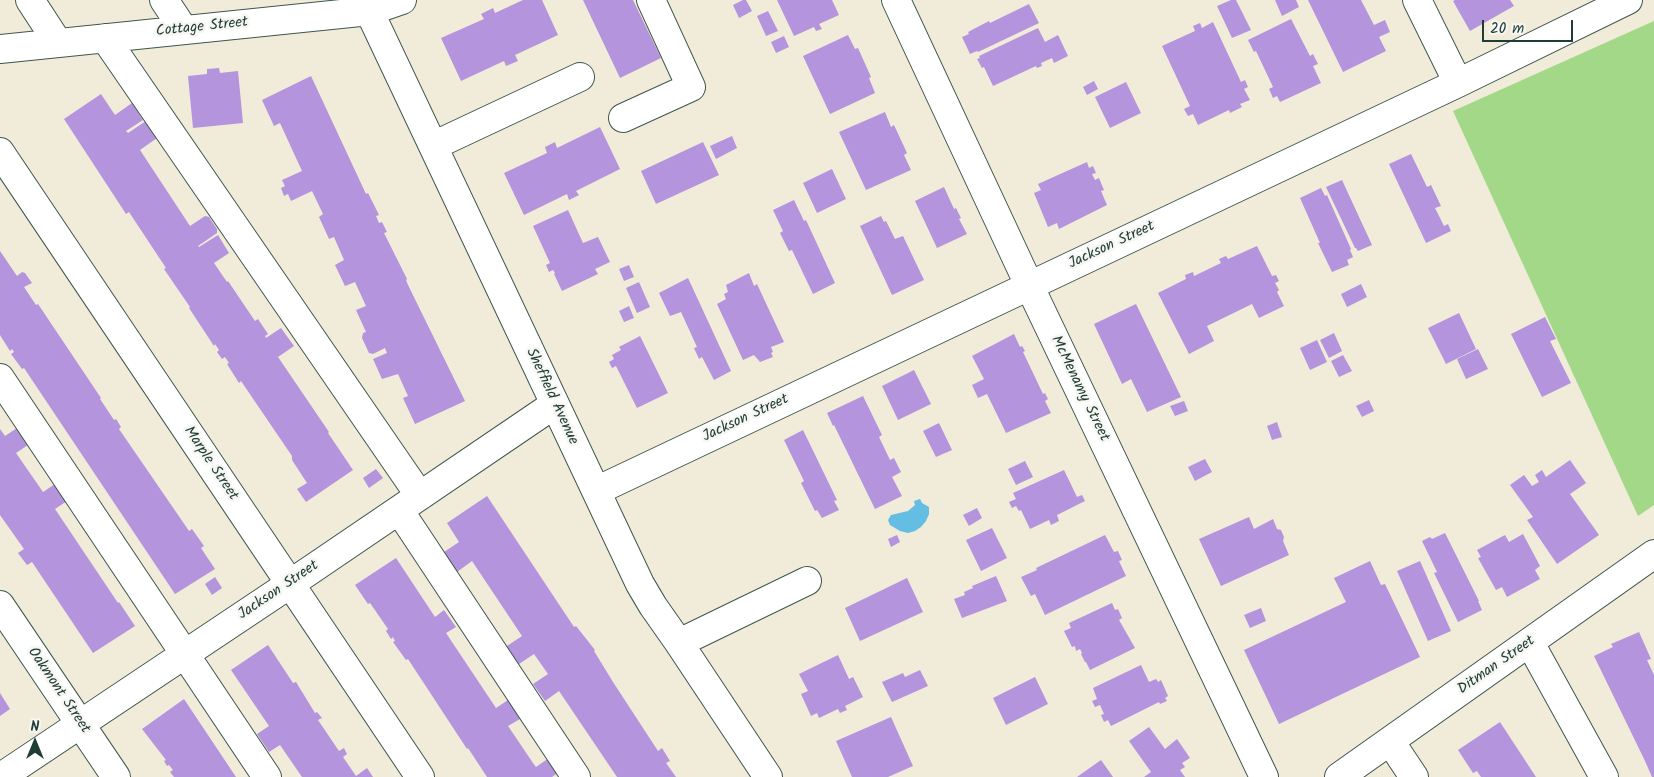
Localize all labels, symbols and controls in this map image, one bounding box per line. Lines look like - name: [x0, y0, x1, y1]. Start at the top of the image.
- scale bar: [1484, 10, 1575, 42]
- street label: Cottage Street: [155, 14, 249, 42]
- text: 20 m: [1490, 17, 1524, 41]
- street label: Jackson Street: [1066, 218, 1158, 274]
- street label: McMenamy Street: [1046, 333, 1112, 445]
- street label: Sheffield Avenue: [521, 346, 581, 448]
- street label: Jackson Street: [700, 391, 792, 447]
- street label: Marple Street: [179, 424, 241, 504]
- street label: Jackson Street: [235, 558, 323, 624]
- street label: Ditman Street: [1455, 633, 1539, 699]
- street label: Oakmont Street: [23, 645, 93, 737]
- text: N: [31, 716, 39, 738]
- north arrow: [10, 717, 60, 767]

